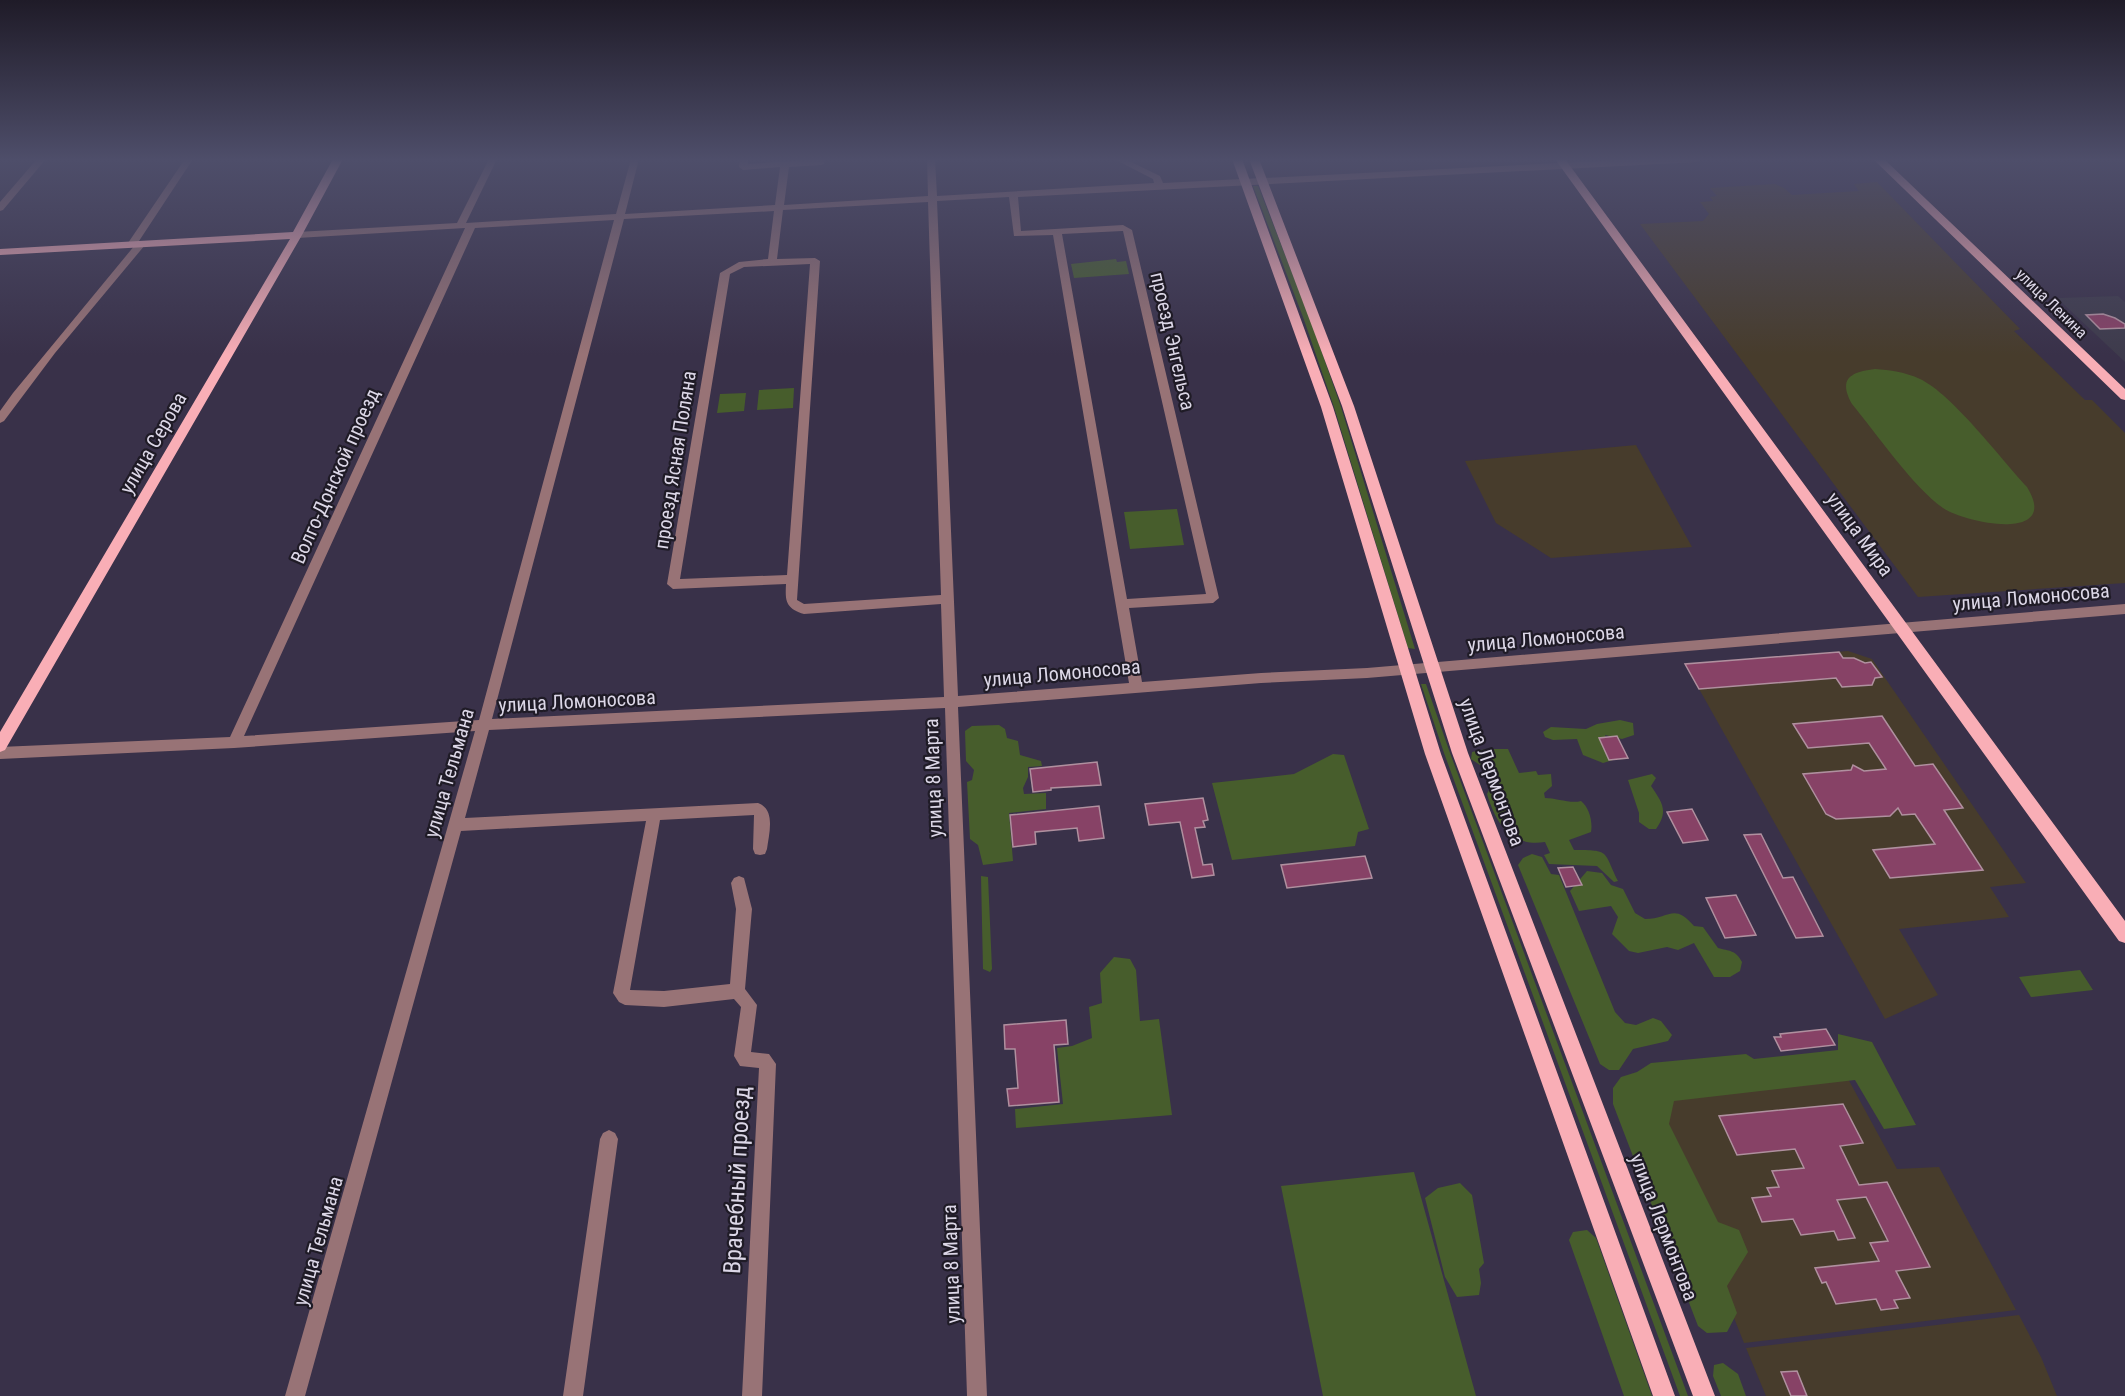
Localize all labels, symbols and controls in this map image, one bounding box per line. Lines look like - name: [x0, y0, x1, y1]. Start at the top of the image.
- street label: улица Ленина: [2012, 265, 2091, 342]
- street label: проезд Энгельса: [1145, 270, 1201, 412]
- street label: проезд Ясная Поляна: [649, 369, 701, 551]
- street label: Волго-Донской проезд: [286, 384, 385, 567]
- street label: улица Серова: [114, 388, 192, 498]
- street label: улица Мира: [1822, 487, 1898, 581]
- street label: улица Ломоносова: [1952, 578, 2110, 616]
- street label: улица Ломоносова: [1467, 619, 1625, 657]
- street label: улица Ломоносова: [983, 654, 1141, 692]
- street label: улица Ломоносова: [498, 685, 656, 717]
- street label: улица Лермонтова: [1454, 695, 1530, 849]
- street label: улица Тельмана: [419, 706, 479, 840]
- street label: улица 8 Марта: [919, 718, 947, 838]
- street label: Врачебный проезд: [718, 1085, 756, 1275]
- street label: улица Лермонтова: [1625, 1150, 1703, 1304]
- street label: улица Тельмана: [288, 1174, 348, 1308]
- street label: улица 8 Марта: [937, 1204, 965, 1324]

